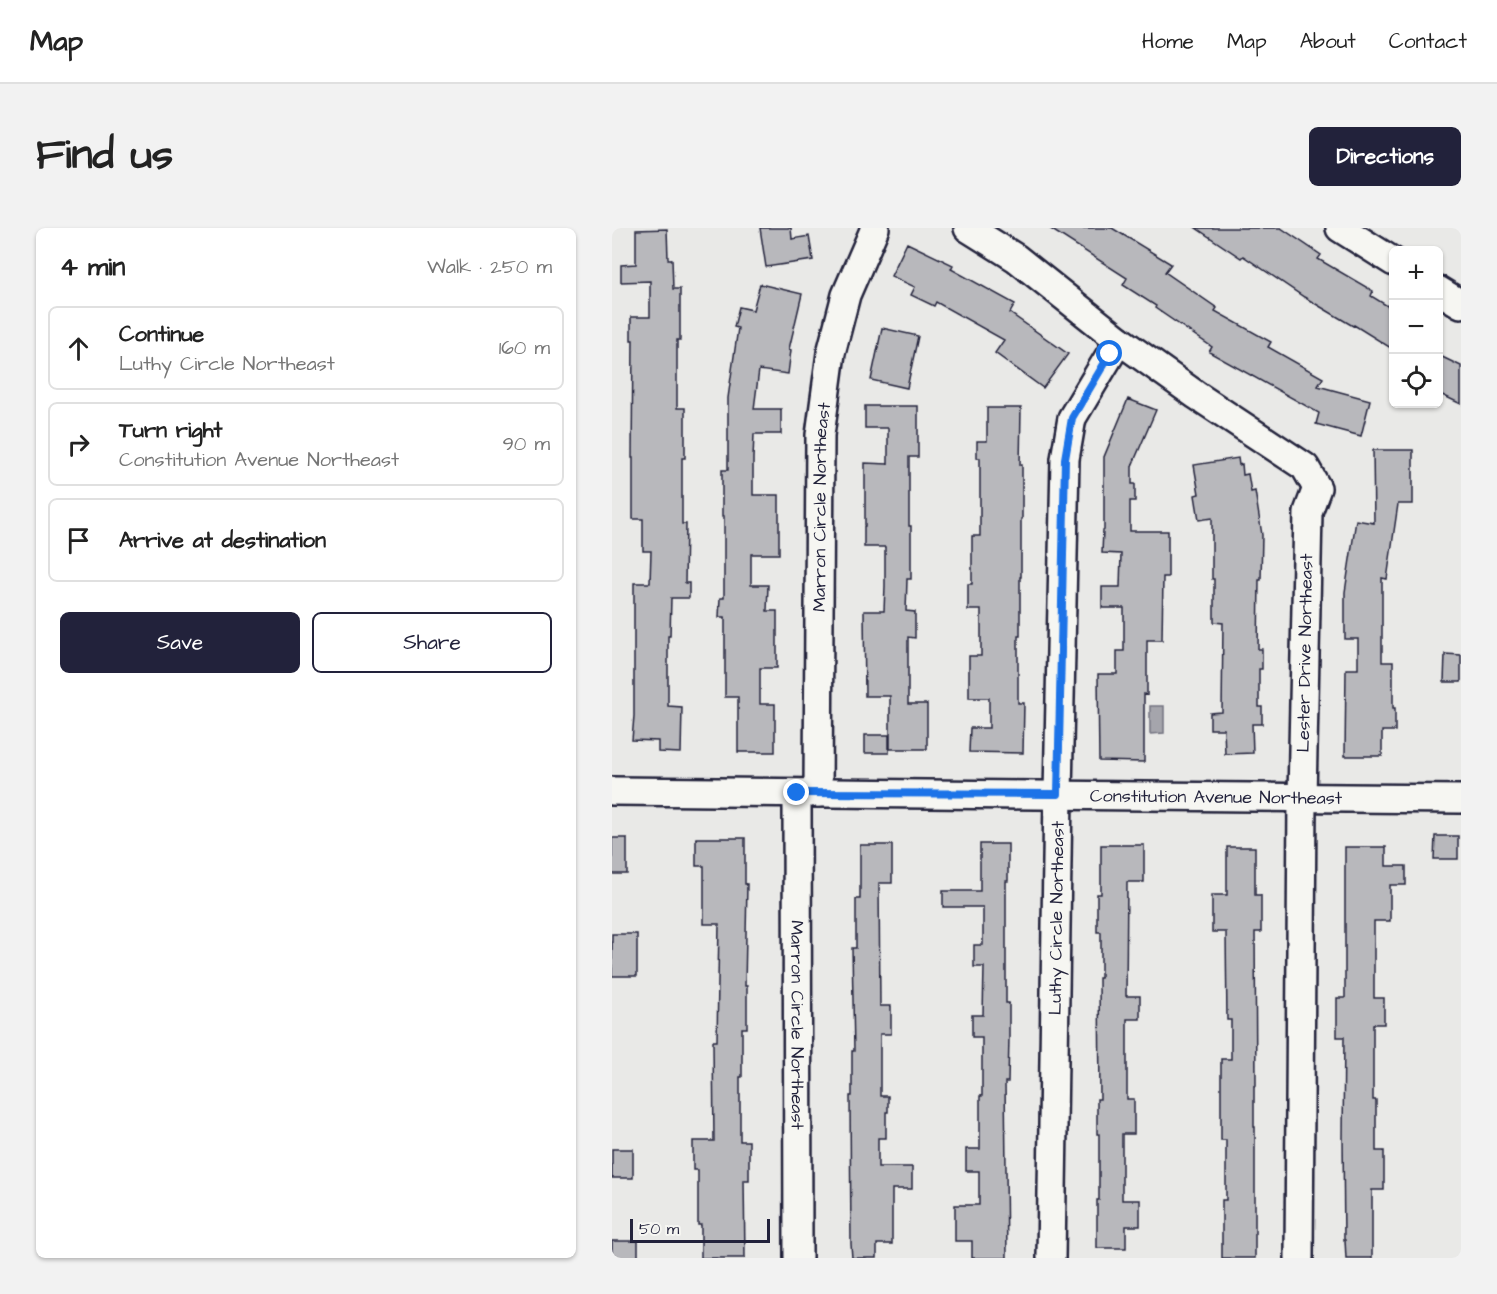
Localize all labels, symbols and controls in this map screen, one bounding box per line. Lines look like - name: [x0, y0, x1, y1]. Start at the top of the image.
- text: Map: [30, 22, 83, 61]
- text: Home: [1142, 27, 1194, 56]
- text: Map: [1227, 27, 1267, 56]
- text: About: [1300, 27, 1356, 56]
- text: Contact: [1389, 27, 1467, 56]
- text: Find us: [36, 127, 173, 185]
- button: Directions: [1309, 127, 1461, 186]
- map controls: [1389, 246, 1443, 408]
- button: +: [1389, 246, 1443, 300]
- text: 4 min: [60, 249, 125, 285]
- text: Walk · 250 m: [427, 253, 552, 281]
- button: −: [1389, 300, 1443, 354]
- text: Continue: [119, 319, 204, 350]
- icon: ahead: [62, 332, 95, 365]
- text: 160 m: [499, 334, 550, 362]
- route start: [1096, 340, 1122, 366]
- text: Luthy Circle Northeast: [119, 350, 335, 378]
- button: locate: [1389, 354, 1443, 408]
- street label: Marron Circle Northeast: [807, 400, 837, 612]
- text: Turn right: [119, 415, 222, 446]
- icon: right: [62, 428, 95, 461]
- text: 90 m: [502, 430, 550, 458]
- text: Constitution Avenue Northeast: [119, 446, 399, 474]
- icon: arrive: [62, 524, 95, 557]
- text: Arrive at destination: [119, 525, 326, 556]
- street label: Lester Drive Northeast: [1291, 553, 1319, 753]
- button: Save: [60, 612, 300, 673]
- button: Share: [312, 612, 552, 673]
- route end: [783, 779, 809, 805]
- street label: Constitution Avenue Northeast: [1090, 783, 1343, 810]
- street label: Luthy Circle Northeast: [1042, 820, 1070, 1015]
- street label: Marron Circle Northeast: [785, 920, 810, 1131]
- scale bar: [630, 1216, 770, 1244]
- text: 50 m: [639, 1218, 679, 1240]

